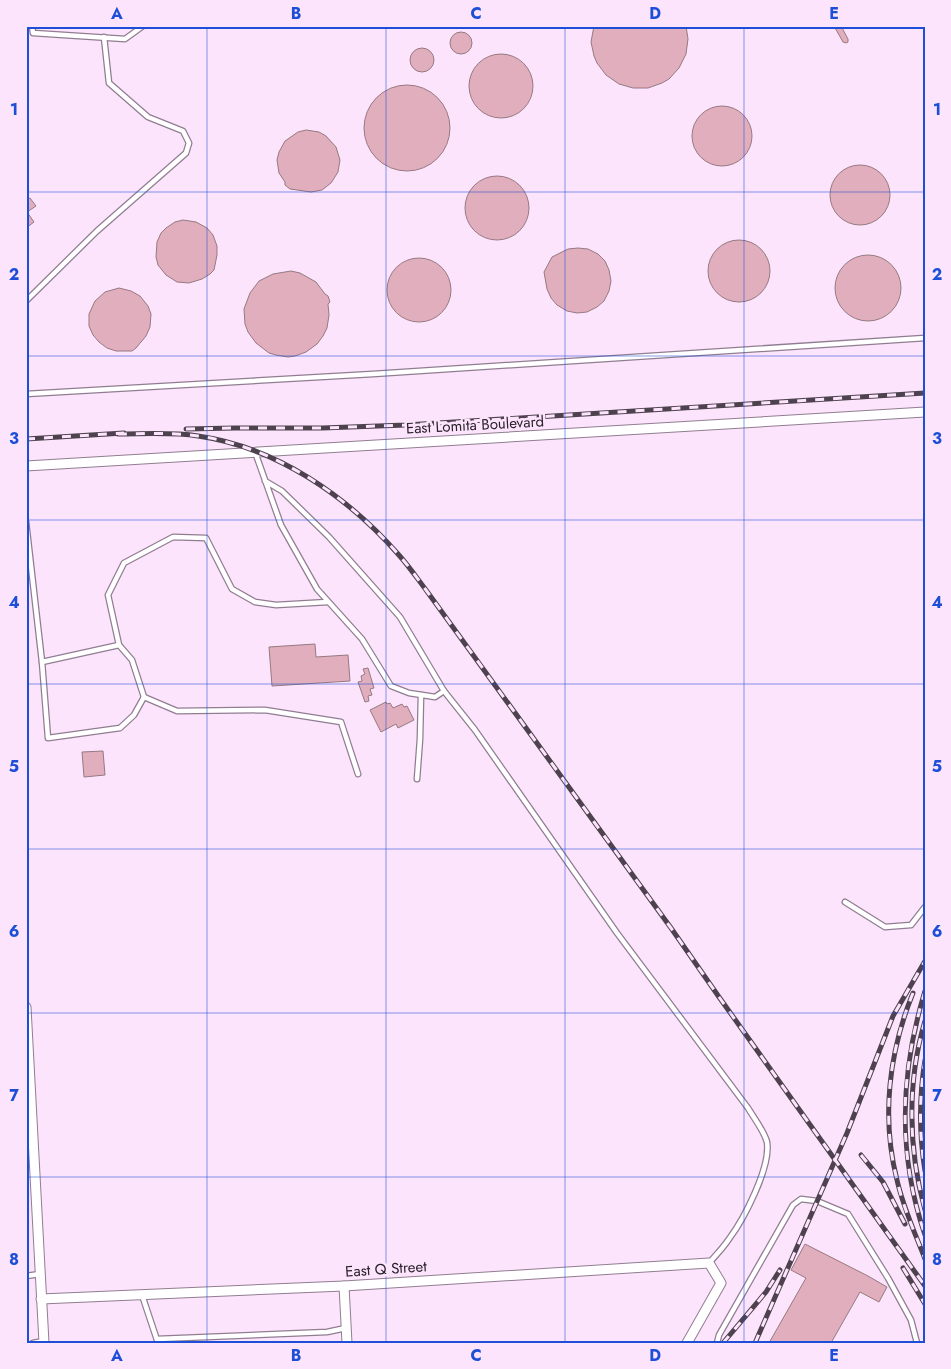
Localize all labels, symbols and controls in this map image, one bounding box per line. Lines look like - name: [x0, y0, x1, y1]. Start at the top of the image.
- text: A: [110, 2, 123, 25]
- text: B: [291, 2, 301, 25]
- text: C: [470, 2, 482, 25]
- text: D: [649, 2, 661, 25]
- text: E: [829, 2, 839, 25]
- text: 1: [10, 98, 18, 121]
- text: 1: [933, 98, 941, 121]
- text: 2: [9, 263, 19, 286]
- text: 2: [932, 263, 942, 286]
- street label: East Lomita Boulevard: [405, 410, 545, 440]
- text: 3: [9, 427, 19, 450]
- text: 3: [932, 427, 942, 450]
- text: 4: [8, 591, 20, 614]
- text: 4: [931, 591, 943, 614]
- text: 5: [9, 755, 19, 778]
- text: 5: [932, 755, 942, 778]
- text: 6: [9, 920, 19, 943]
- text: 6: [932, 920, 942, 943]
- text: 7: [9, 1084, 19, 1107]
- text: 7: [932, 1084, 942, 1107]
- text: 8: [9, 1248, 19, 1271]
- text: 8: [932, 1248, 942, 1271]
- street label: East Q Street: [344, 1255, 428, 1283]
- text: A: [110, 1344, 123, 1367]
- text: B: [291, 1344, 301, 1367]
- text: C: [470, 1344, 482, 1367]
- text: D: [649, 1344, 661, 1367]
- text: E: [829, 1344, 839, 1367]

